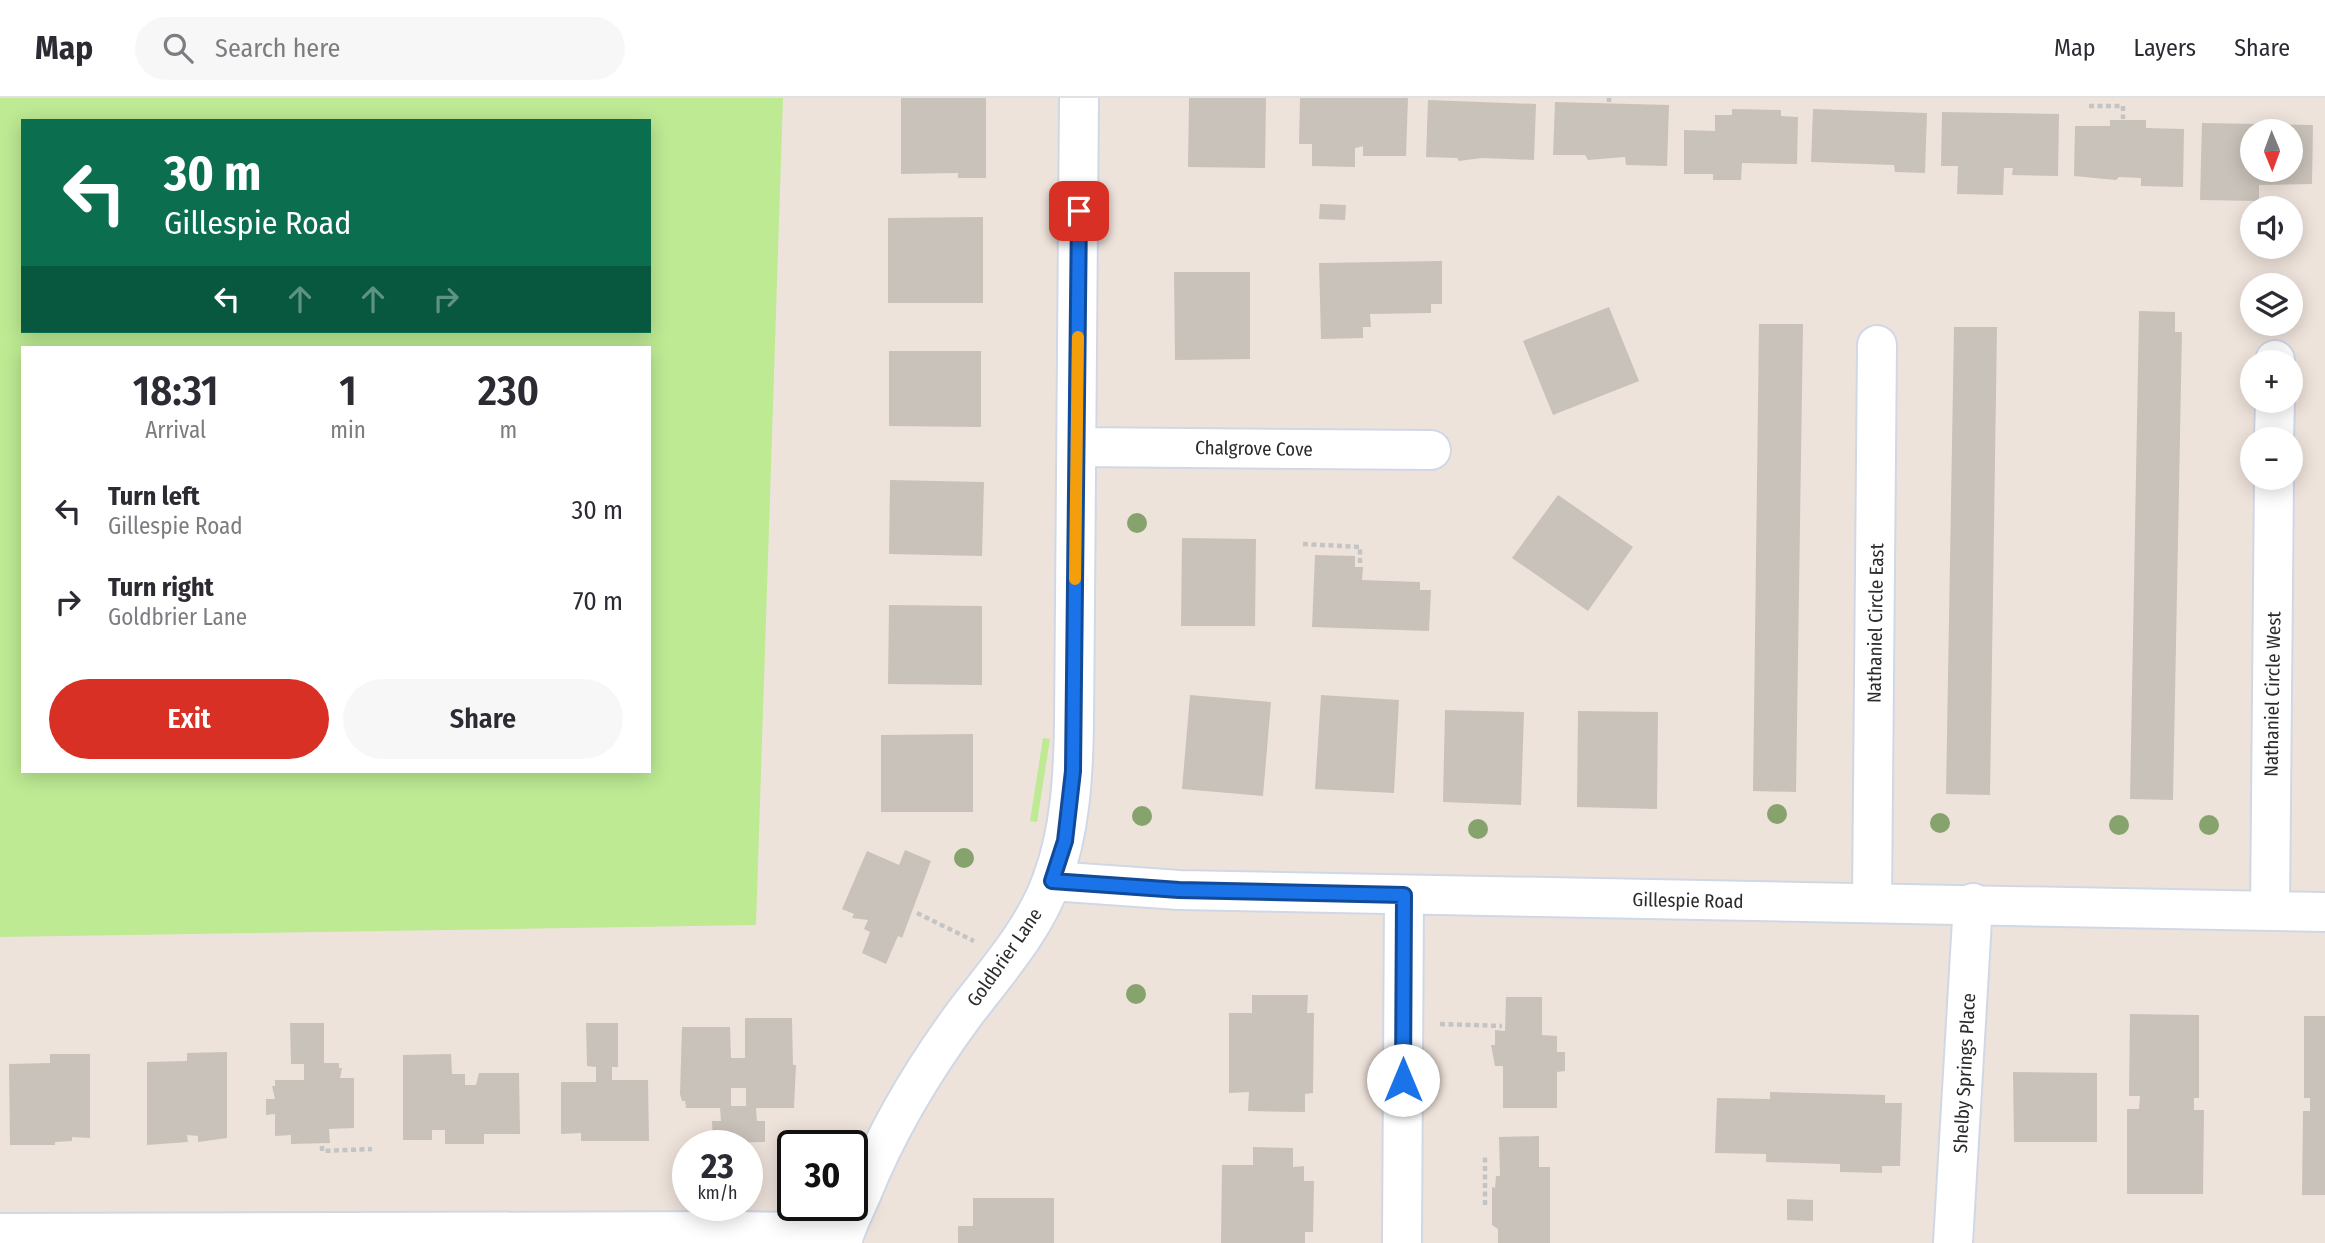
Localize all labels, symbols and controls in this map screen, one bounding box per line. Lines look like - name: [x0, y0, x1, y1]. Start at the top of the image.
- search box: [135, 17, 625, 80]
- text: Map: [35, 28, 93, 68]
- icon: search: [159, 29, 197, 67]
- text: Search here: [215, 33, 340, 64]
- text: Map: [2054, 34, 2096, 62]
- text: Layers: [2134, 34, 2196, 62]
- text: Share: [2234, 34, 2290, 62]
- north arrow: [2240, 119, 2303, 182]
- map controls: [2240, 119, 2303, 490]
- text: 30 m: [164, 144, 262, 203]
- icon: left: [49, 147, 140, 238]
- pin: [1049, 181, 1109, 241]
- icon: arrive: [1060, 192, 1098, 230]
- button: sound: [2240, 196, 2303, 259]
- text: Gillespie Road: [164, 204, 351, 242]
- button: layers: [2240, 273, 2303, 336]
- icon: left: [208, 280, 246, 318]
- icon: ahead: [281, 280, 319, 318]
- icon: ahead: [354, 280, 392, 318]
- icon: right: [427, 280, 465, 318]
- button: +: [2240, 350, 2303, 413]
- text: 18:31: [133, 366, 219, 416]
- text: 1: [339, 366, 357, 416]
- text: 230: [478, 366, 539, 416]
- text: Arrival: [145, 416, 206, 444]
- text: min: [330, 416, 366, 444]
- text: m: [500, 416, 517, 444]
- button: −: [2240, 427, 2303, 490]
- street label: Chalgrove Cove: [1195, 436, 1313, 461]
- text: Turn left: [108, 481, 200, 512]
- icon: left: [49, 492, 87, 530]
- text: 30 m: [572, 495, 623, 526]
- text: Gillespie Road: [108, 512, 243, 540]
- street label: Nathaniel Circle East: [1863, 542, 1888, 703]
- text: Turn right: [108, 572, 214, 603]
- icon: right: [49, 583, 87, 621]
- text: 70 m: [573, 586, 623, 617]
- text: Goldbrier Lane: [108, 603, 247, 631]
- street label: Nathaniel Circle West: [2260, 610, 2285, 777]
- button: Exit: [49, 679, 329, 759]
- button: Share: [343, 679, 623, 759]
- street label: Gillespie Road: [1632, 888, 1744, 913]
- street label: Goldbrier Lane: [962, 904, 1047, 1011]
- street label: Shelby Springs Place: [1949, 992, 1980, 1154]
- position arrow: [1366, 1043, 1440, 1117]
- speed limit sign: 30: [777, 1130, 868, 1221]
- text: 23: [701, 1145, 734, 1187]
- text: km/h: [697, 1182, 738, 1204]

